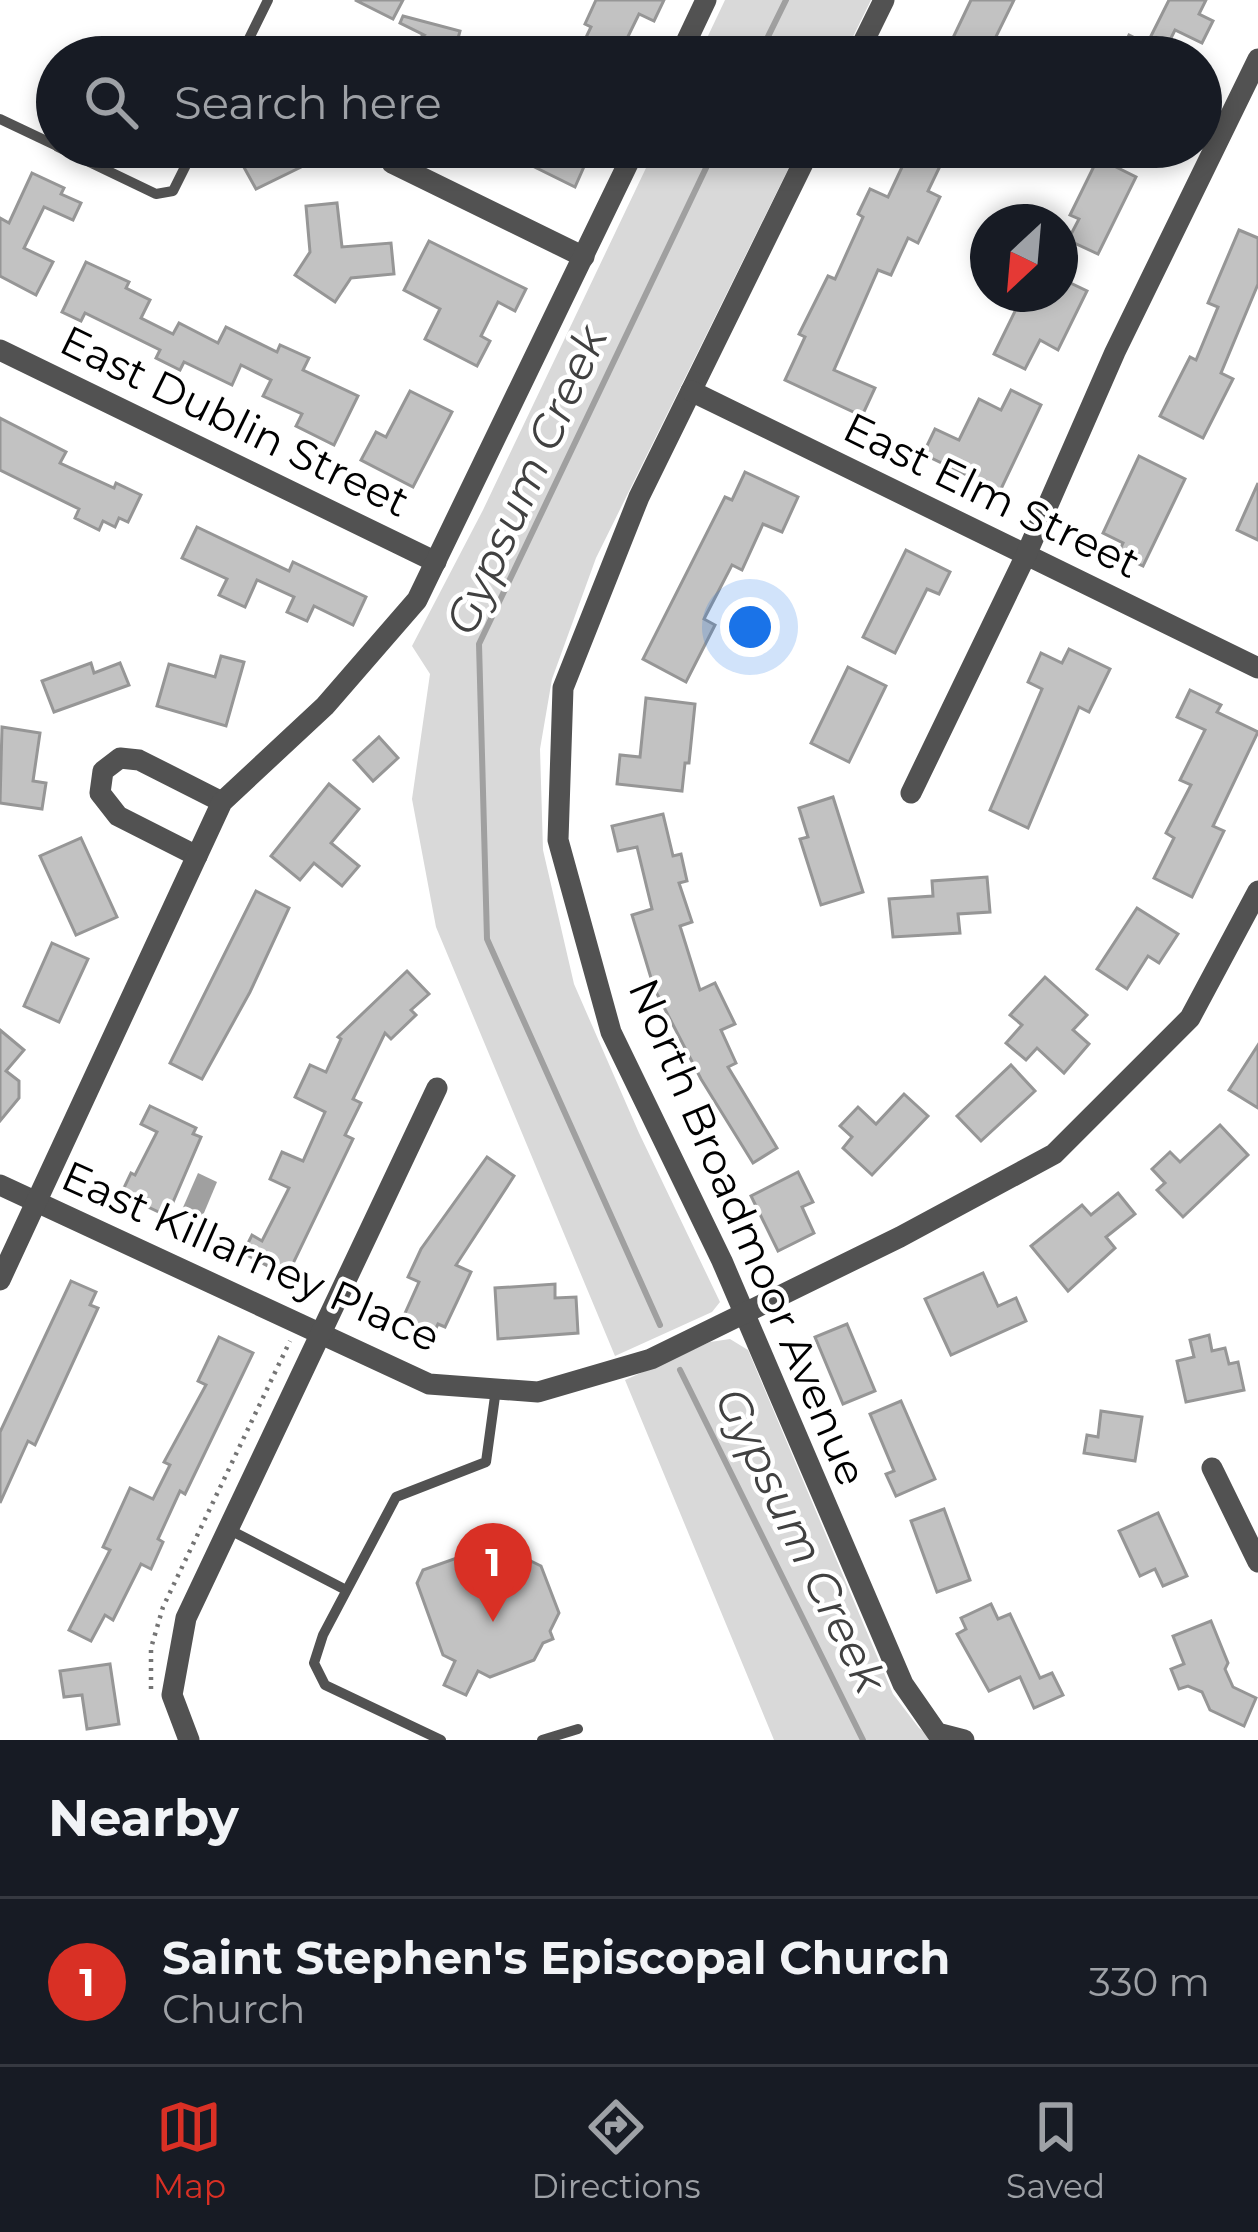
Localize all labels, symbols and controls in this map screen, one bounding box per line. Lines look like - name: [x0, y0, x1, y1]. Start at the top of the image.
- search box: [36, 36, 1222, 168]
- icon: search: [78, 69, 144, 135]
- text: Search here: [174, 75, 442, 130]
- north arrow: [970, 204, 1078, 312]
- street label: East Dublin Street: [52, 314, 418, 528]
- water label: Gypsum Creek: [433, 315, 619, 643]
- street label: East Elm Street: [835, 401, 1149, 589]
- your location: [720, 597, 780, 657]
- street label: North Broadmoor Avenue: [618, 971, 878, 1493]
- street label: East Killarney Place: [54, 1149, 448, 1363]
- water label: Gypsum Creek: [704, 1378, 900, 1703]
- pin: 1: [454, 1523, 532, 1622]
- text: Nearby: [48, 1787, 239, 1849]
- text: Saint Stephen's Episcopal Church: [162, 1930, 950, 1985]
- text: 1: [79, 1958, 95, 2006]
- text: 330 m: [1089, 1958, 1210, 2006]
- text: Church: [162, 1985, 305, 2033]
- tab: Map: [153, 2094, 226, 2206]
- tab: Directions: [532, 2094, 701, 2206]
- tab: Saved: [1006, 2094, 1105, 2206]

